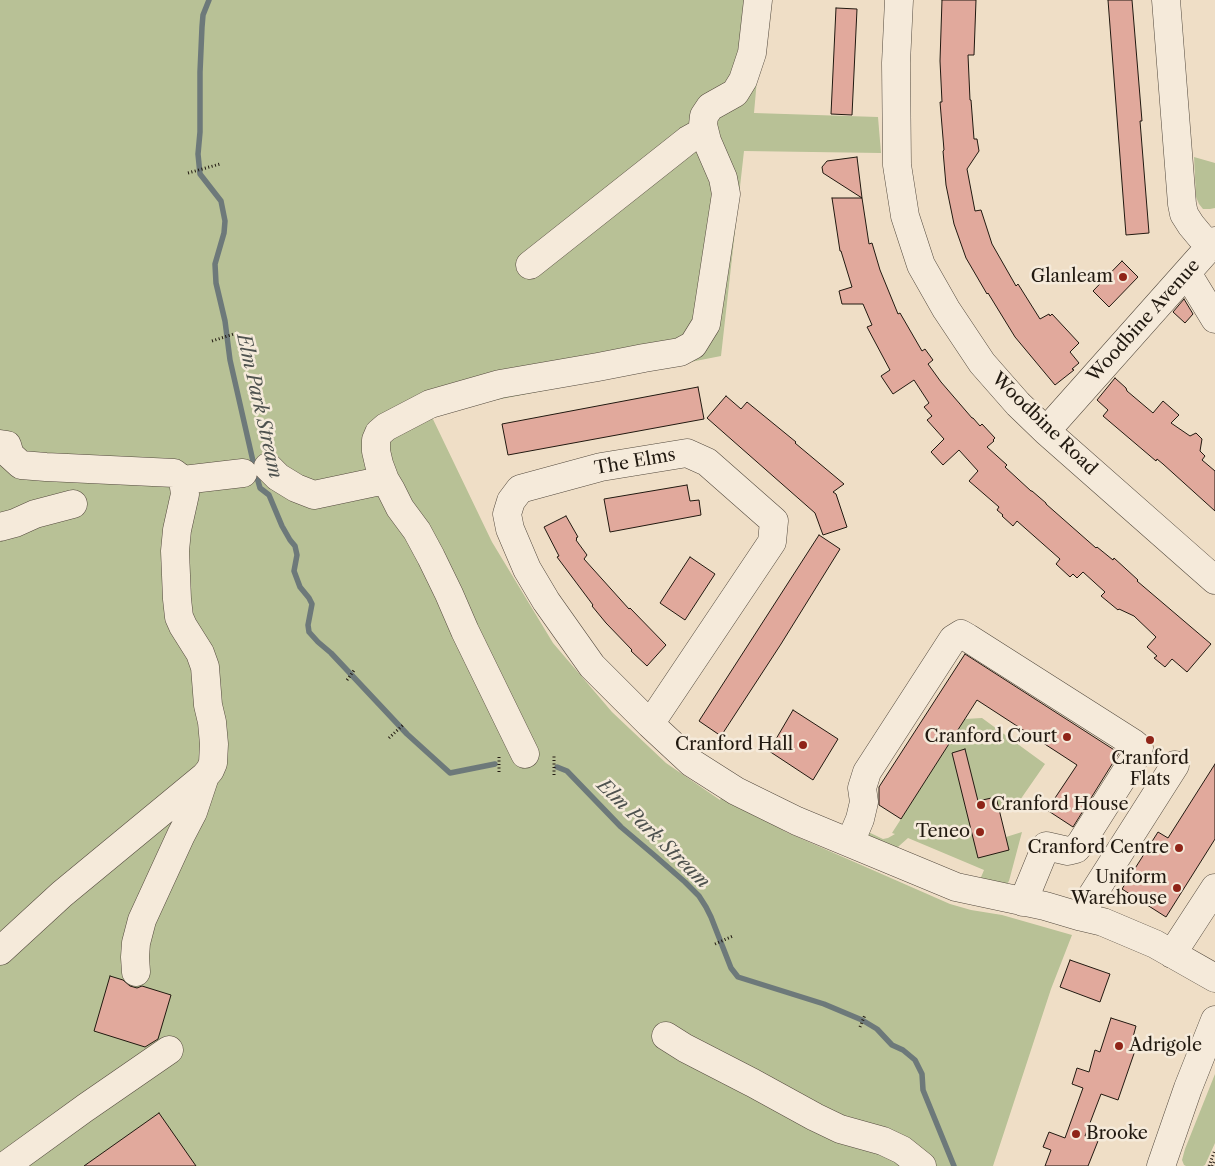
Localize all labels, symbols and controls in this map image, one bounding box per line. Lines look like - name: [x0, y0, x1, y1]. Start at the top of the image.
- street label: Woodbine Avenue: [1083, 255, 1205, 387]
- place label: Glanleam: [1031, 266, 1113, 288]
- marker: Glanleam: [1117, 271, 1129, 283]
- water label: Elm Park Stream: [231, 331, 287, 481]
- street label: Woodbine Road: [987, 368, 1101, 480]
- street label: The Elms: [593, 444, 677, 480]
- place label: Cranford Court: [925, 726, 1057, 748]
- marker: Cranford Court: [1061, 731, 1073, 743]
- place label: Cranford Hall: [675, 734, 793, 756]
- marker: Cranford Flats: [1144, 734, 1156, 746]
- marker: Cranford Hall: [797, 739, 809, 751]
- place label: Cranford Flats: [1111, 748, 1189, 791]
- water label: Elm Park Stream: [592, 774, 714, 894]
- place label: Cranford House: [991, 794, 1129, 816]
- marker: Cranford House: [975, 799, 987, 811]
- place label: Teneo: [916, 821, 970, 843]
- marker: Teneo: [974, 826, 986, 838]
- place label: Cranford Centre: [1028, 837, 1169, 859]
- marker: Cranford Centre: [1173, 842, 1185, 854]
- place label: Uniform Warehouse: [1071, 867, 1167, 910]
- marker: Uniform Warehouse: [1171, 882, 1183, 894]
- place label: Adrigole: [1129, 1035, 1202, 1057]
- marker: Adrigole: [1113, 1040, 1125, 1052]
- place label: Brooke: [1086, 1123, 1148, 1145]
- marker: Brooke: [1070, 1128, 1082, 1140]

